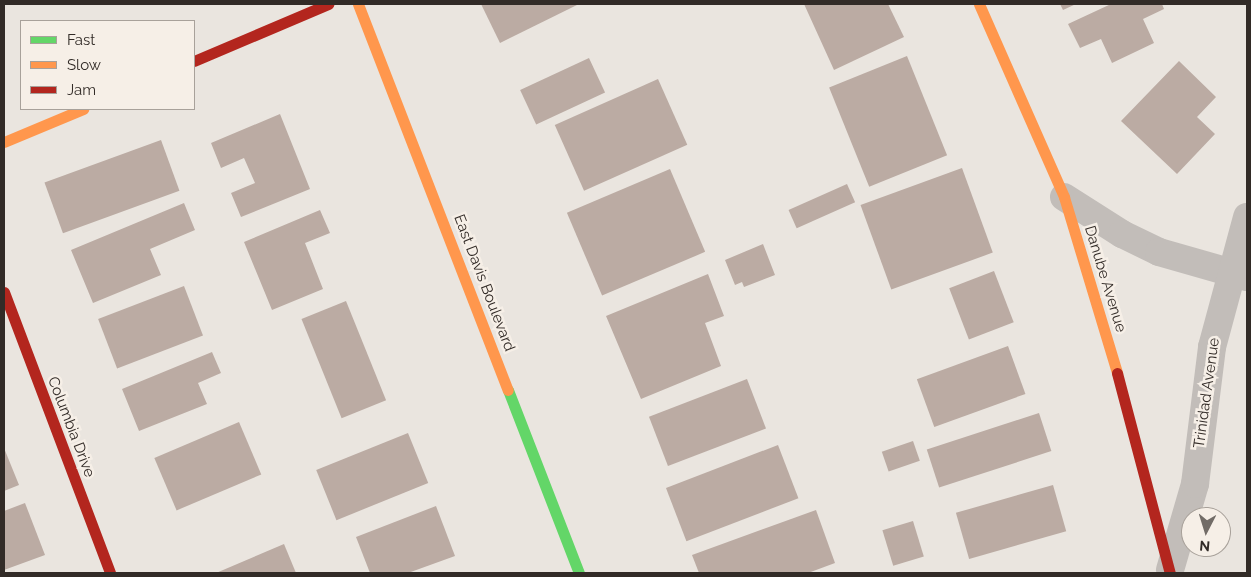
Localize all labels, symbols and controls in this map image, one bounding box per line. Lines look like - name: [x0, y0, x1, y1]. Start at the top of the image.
- legend: [20, 20, 195, 110]
- text: Fast: [67, 31, 95, 49]
- text: Slow: [67, 56, 101, 74]
- text: Jam: [67, 81, 96, 99]
- street label: East Davis Boulevard: [450, 212, 518, 354]
- street label: Danube Avenue: [1080, 223, 1130, 335]
- street label: Trinidad Avenue: [1190, 336, 1224, 450]
- street label: Columbia Drive: [44, 374, 98, 480]
- north arrow: [1181, 507, 1231, 557]
- text: N: [1199, 538, 1211, 554]

